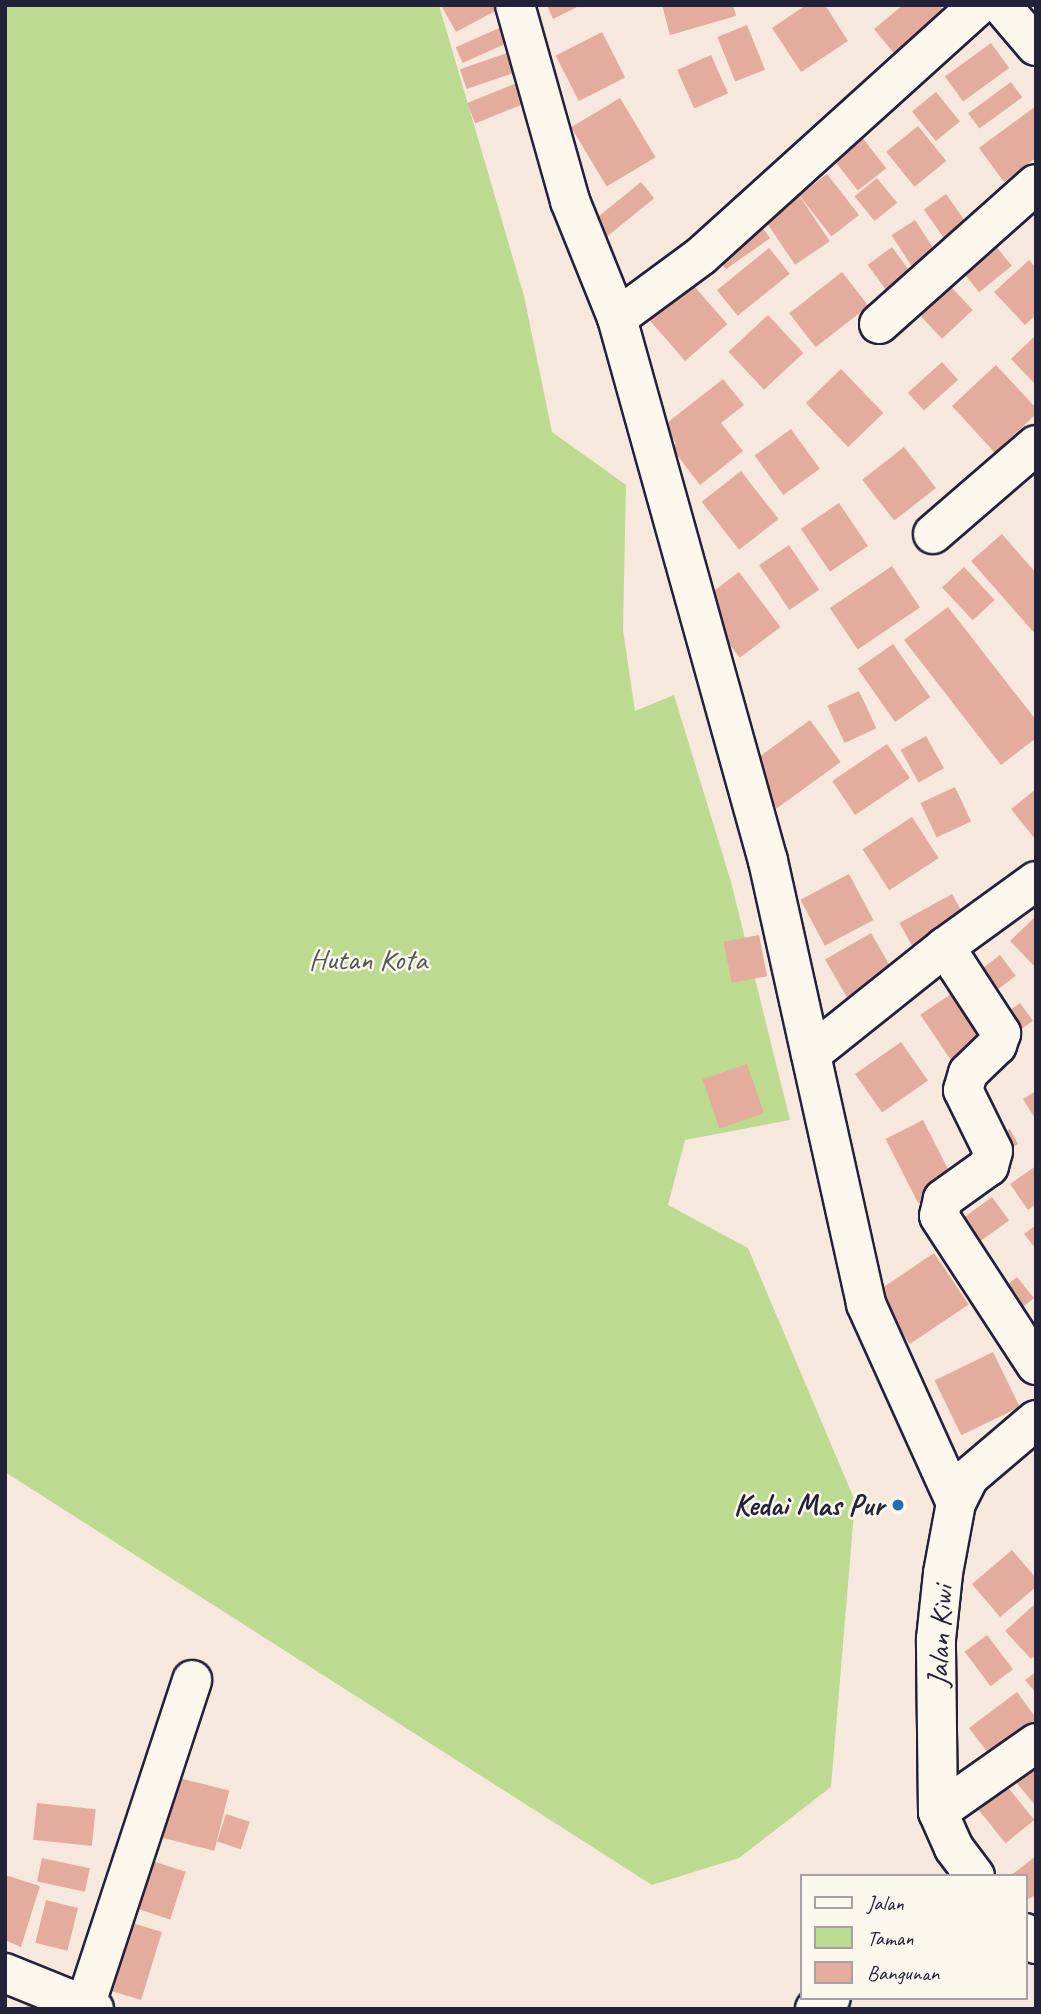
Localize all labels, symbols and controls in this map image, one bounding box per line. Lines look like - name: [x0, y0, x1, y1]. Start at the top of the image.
- park label: Hutan Kota: [310, 941, 426, 977]
- place label: Kedai Mas Pur: [734, 1487, 884, 1523]
- marker: Kedai Mas Pur: [890, 1497, 906, 1513]
- street label: Jalan Kiwi: [919, 1584, 961, 1688]
- legend: [800, 1874, 1027, 2000]
- text: Jalan: [867, 1890, 904, 1916]
- text: Taman: [867, 1925, 914, 1951]
- text: Bangunan: [867, 1960, 939, 1986]

